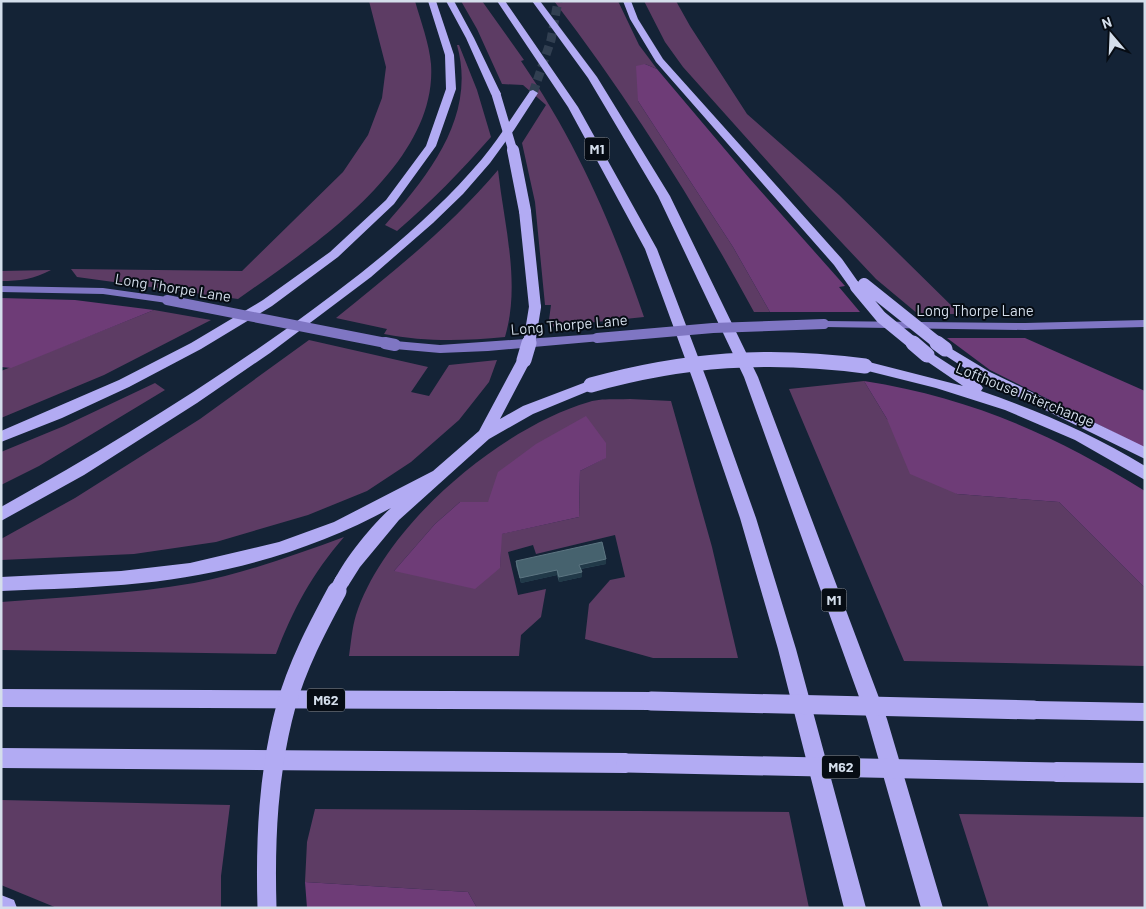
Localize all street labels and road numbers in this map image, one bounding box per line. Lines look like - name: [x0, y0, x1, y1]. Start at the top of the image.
- road number: M1: [584, 138, 610, 160]
- street label: Long Thorpe Lane: [114, 269, 232, 305]
- street label: Long Thorpe Lane: [916, 301, 1034, 319]
- street label: Long Thorpe Lane: [510, 310, 628, 338]
- street label: Lofthouse Interchange: [953, 358, 1097, 430]
- road number: M1: [822, 588, 846, 612]
- road number: M62: [307, 688, 345, 712]
- road number: M62: [822, 756, 860, 779]

